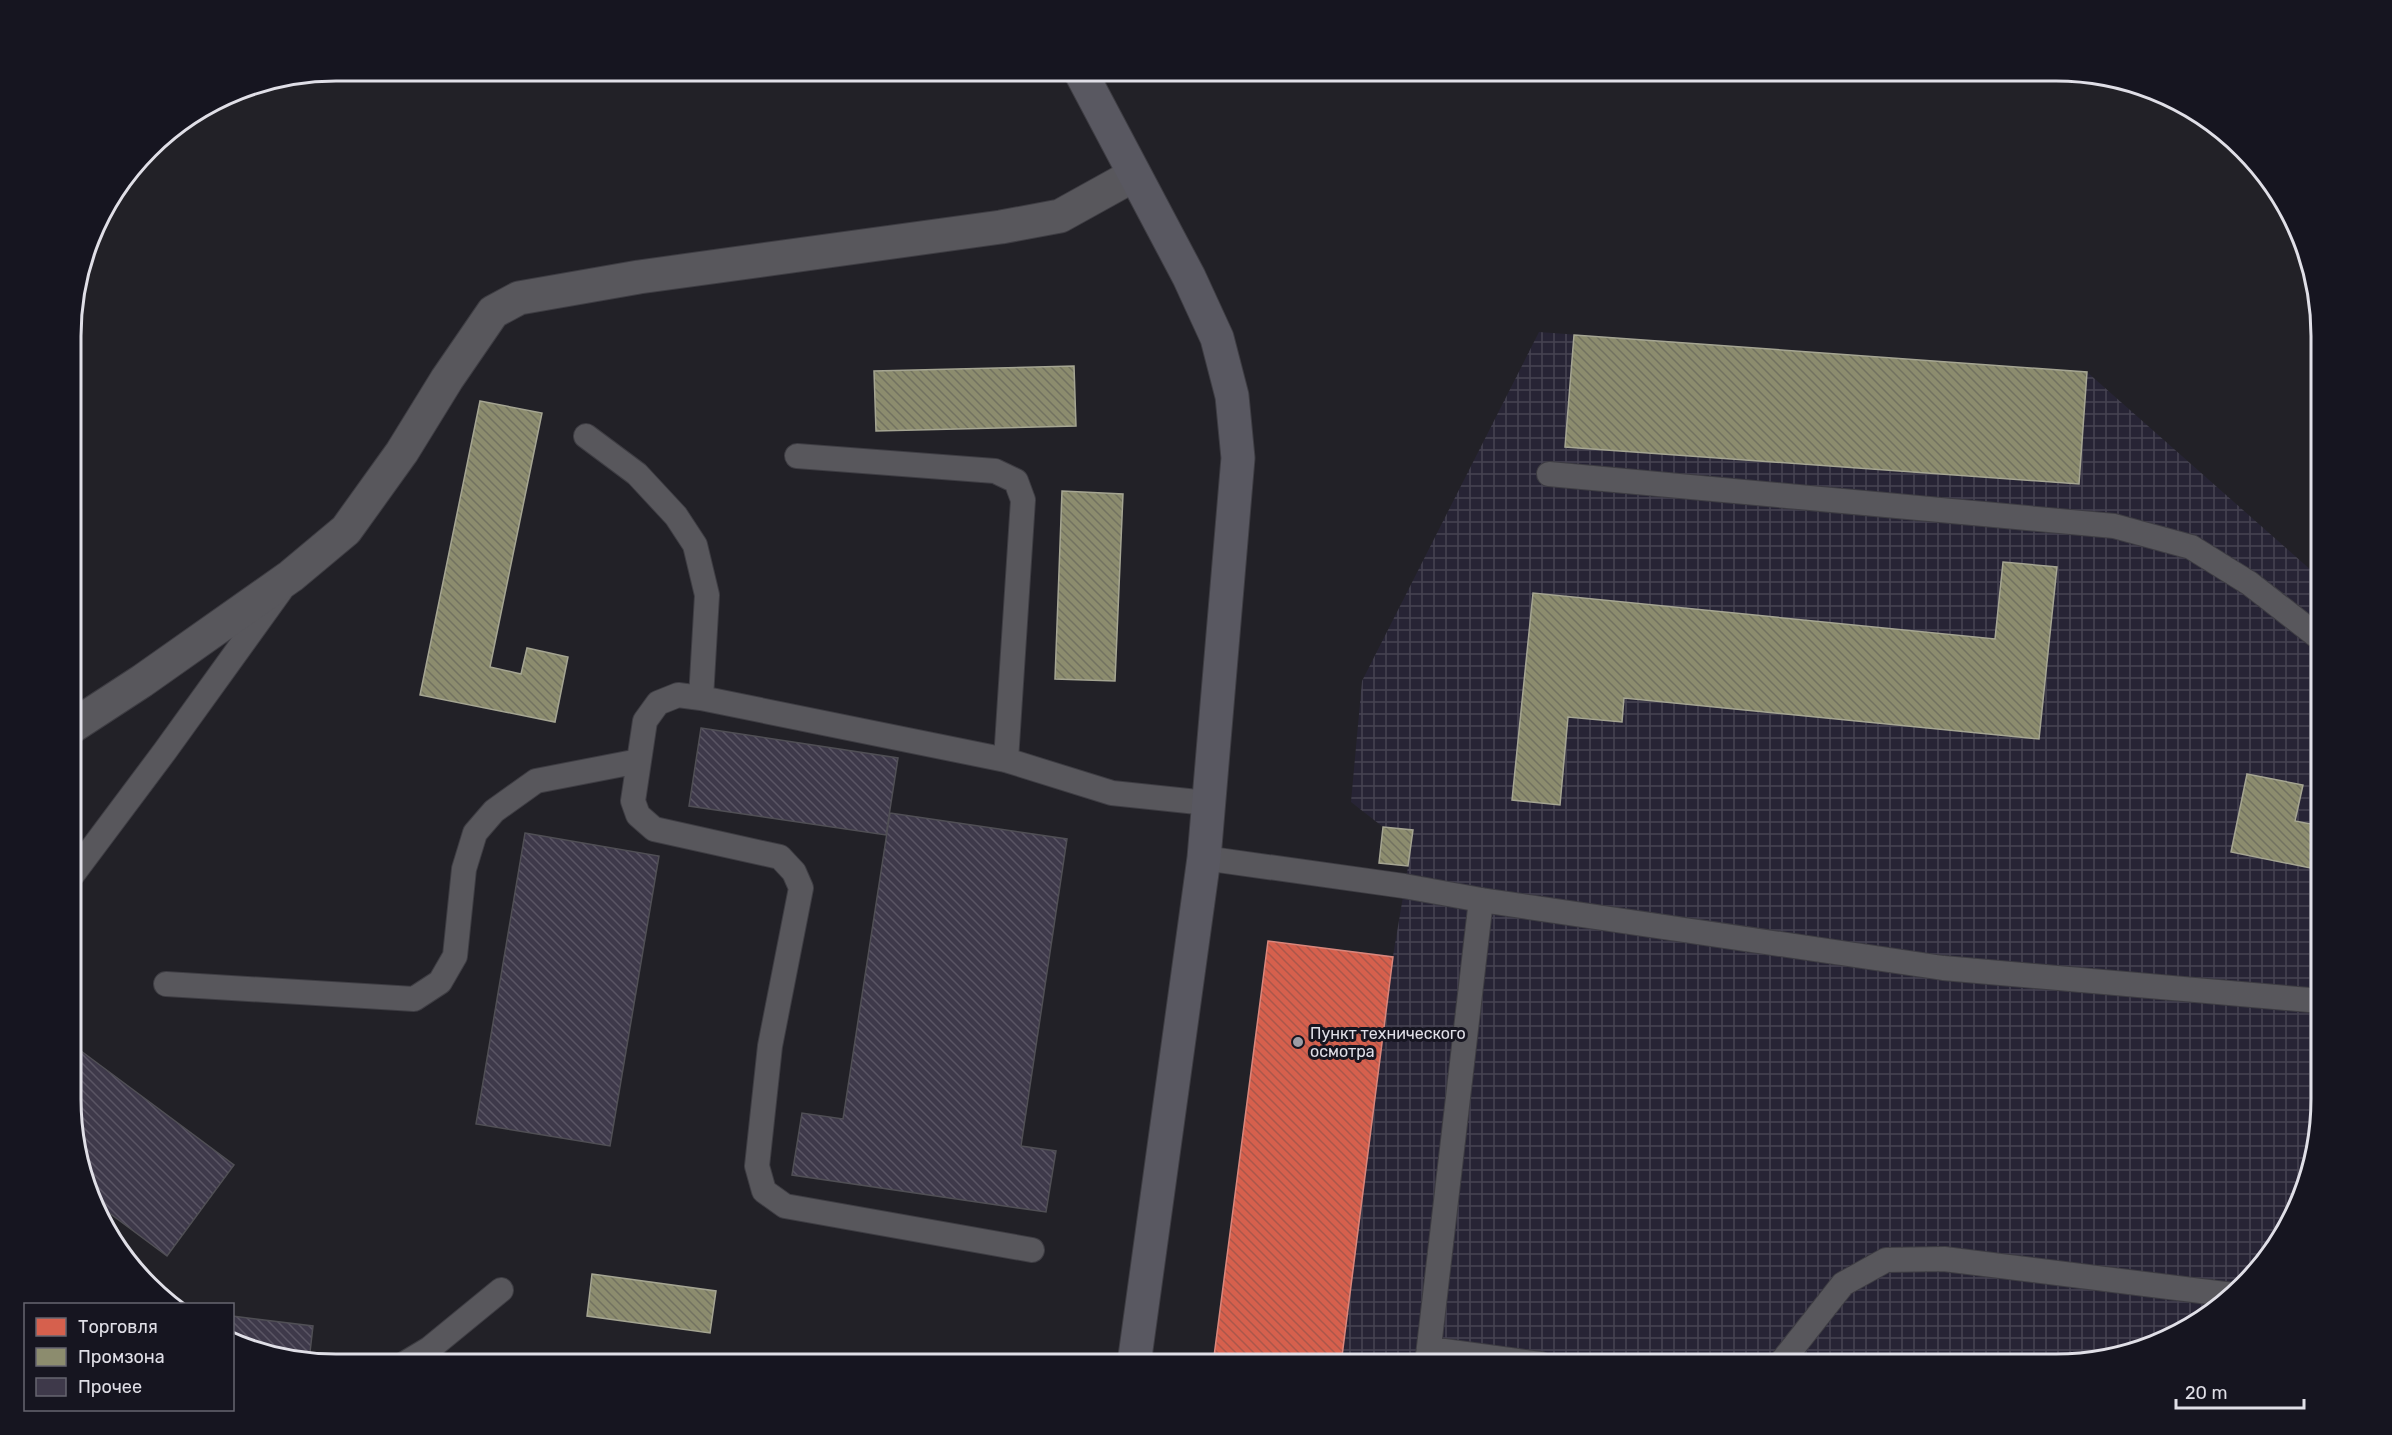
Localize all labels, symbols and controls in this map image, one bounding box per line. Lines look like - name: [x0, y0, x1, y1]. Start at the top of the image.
- place label: Пункт технического осмотра: [1310, 1024, 1466, 1061]
- marker: Пункт технического осмотра: [1291, 1035, 1305, 1049]
- legend: [24, 1303, 234, 1411]
- text: Торговля: [78, 1316, 158, 1338]
- text: Промзона: [78, 1346, 165, 1368]
- scale bar: [2176, 1372, 2304, 1410]
- text: Прочее: [78, 1376, 142, 1398]
- text: 20 m: [2185, 1382, 2227, 1404]

